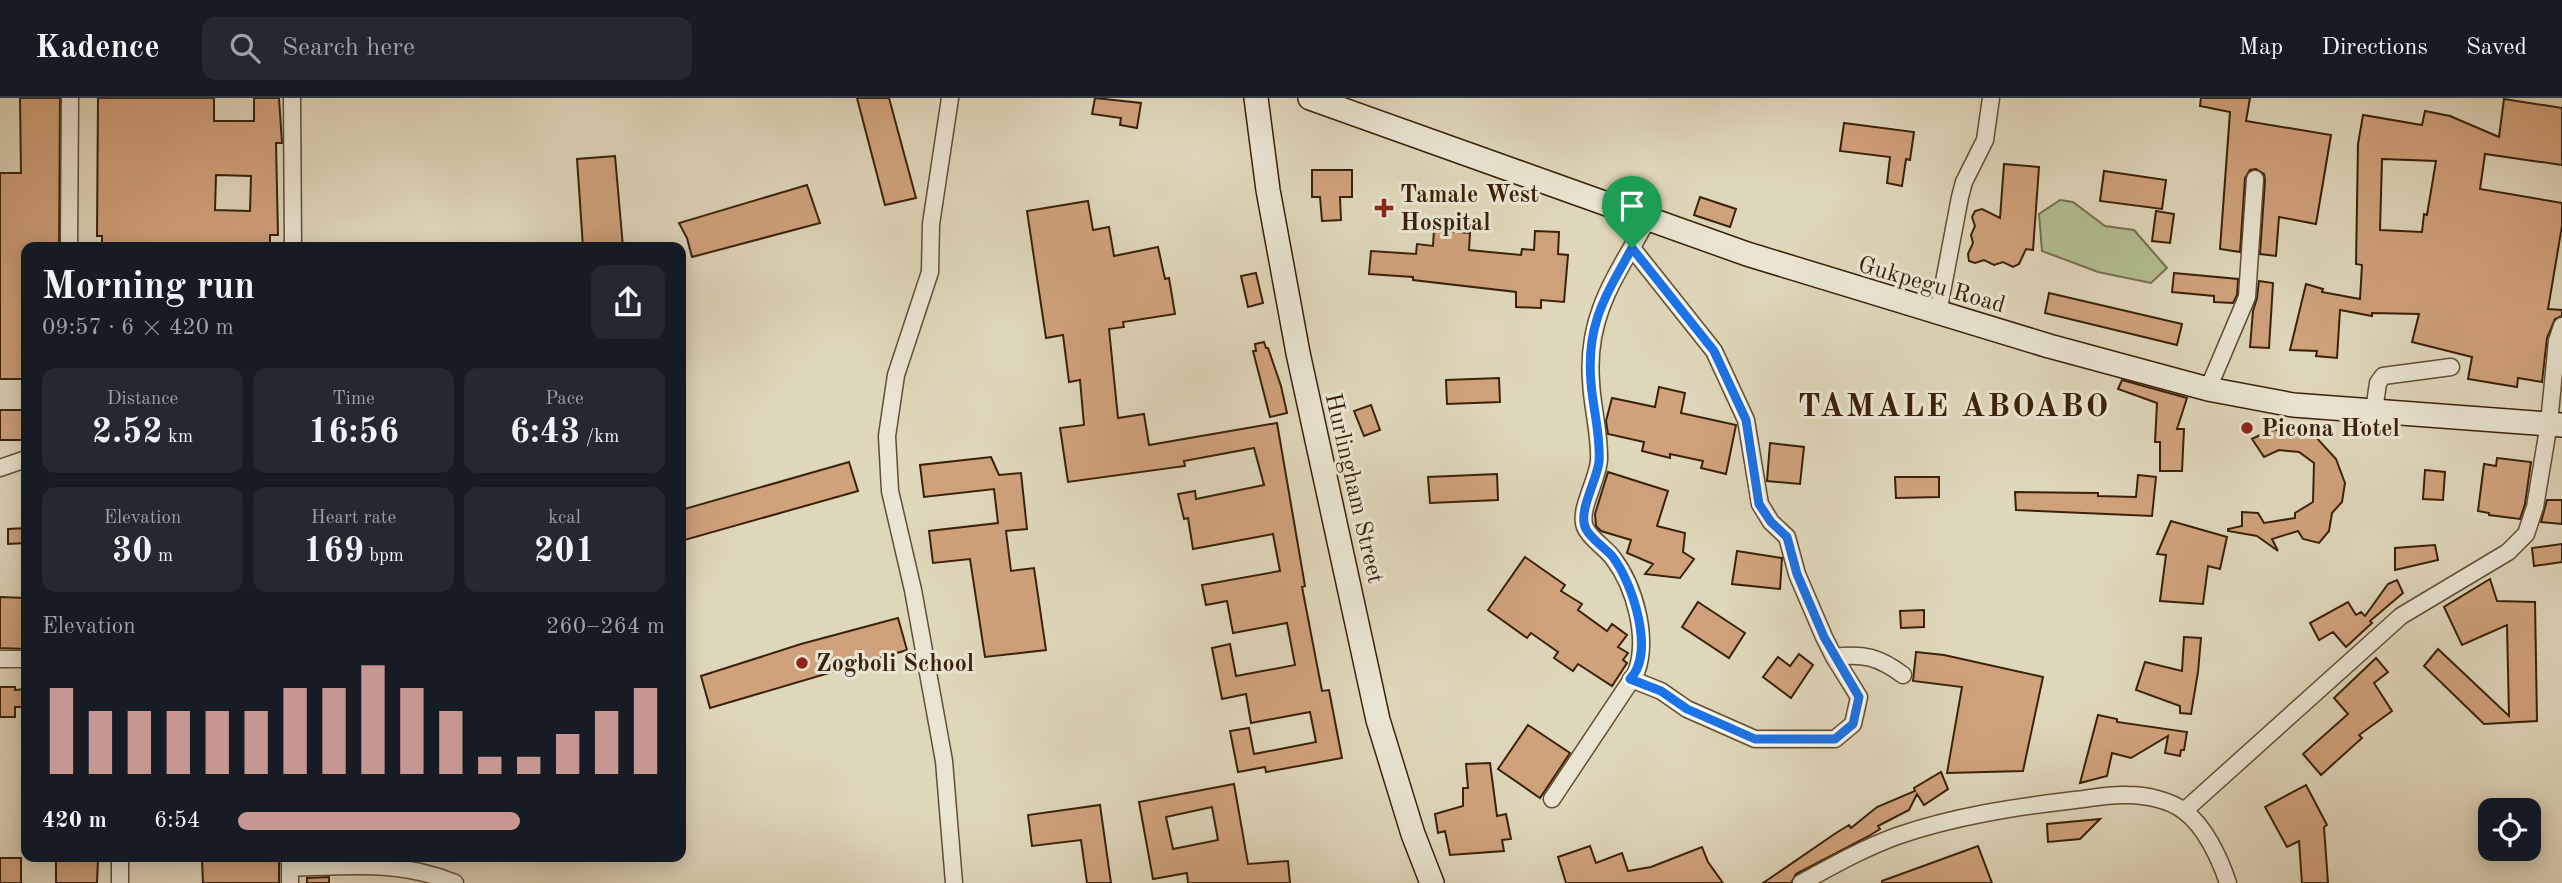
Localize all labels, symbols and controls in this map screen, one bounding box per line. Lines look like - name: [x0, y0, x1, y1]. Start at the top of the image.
- search box: [202, 17, 692, 80]
- icon: search: [226, 29, 264, 67]
- text: Kadence: [35, 32, 160, 65]
- text: Search here: [282, 35, 415, 61]
- text: Map: [2239, 36, 2283, 60]
- text: Directions: [2321, 36, 2428, 60]
- text: Saved: [2466, 36, 2527, 60]
- pin: [1602, 176, 1662, 248]
- place label: Tamale West Hospital: [1400, 184, 1539, 236]
- icon: arrive: [1613, 187, 1651, 225]
- marker: Tamale West Hospital: [1374, 198, 1394, 218]
- street label: Gukpegu Road: [1855, 253, 2008, 318]
- button: share: [591, 265, 665, 339]
- text: Morning run: [42, 269, 255, 307]
- text: 09:57 · 6 × 420 m: [42, 316, 234, 339]
- text: Distance: [107, 390, 178, 409]
- text: Time: [332, 390, 375, 409]
- text: Pace: [545, 390, 584, 409]
- street label: Hurlingham Street: [1319, 391, 1387, 586]
- district label: TAMALE ABOABO: [1798, 392, 2110, 424]
- text: 2.52: [92, 415, 163, 450]
- text: 16:56: [308, 415, 399, 450]
- text: 6:43: [510, 415, 580, 450]
- place label: Picona Hotel: [2261, 418, 2400, 442]
- marker: Picona Hotel: [2239, 420, 2255, 436]
- text: km: [163, 428, 193, 447]
- text: /km: [580, 428, 619, 447]
- text: Elevation: [104, 509, 181, 528]
- text: Heart rate: [311, 509, 396, 528]
- text: kcal: [548, 509, 581, 528]
- text: 30: [112, 534, 153, 569]
- text: 169: [303, 534, 364, 569]
- text: 201: [534, 534, 595, 569]
- text: m: [153, 547, 173, 566]
- text: bpm: [364, 547, 404, 566]
- text: Elevation: [42, 615, 136, 638]
- text: 260–264 m: [546, 615, 665, 638]
- place label: Zogboli School: [816, 653, 974, 677]
- marker: Zogboli School: [794, 655, 810, 671]
- map controls: [2478, 798, 2541, 861]
- button: locate: [2478, 798, 2541, 861]
- text: 420 m: [42, 809, 107, 832]
- text: 6:54: [154, 809, 200, 832]

